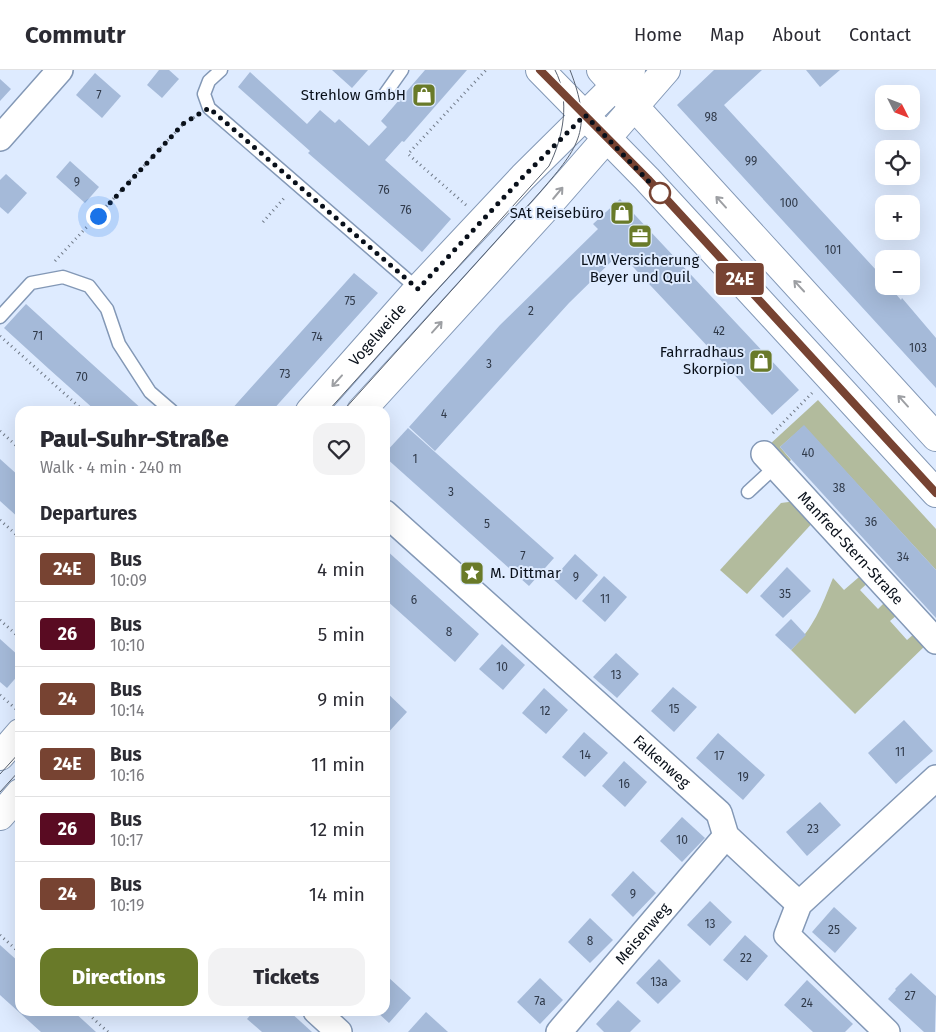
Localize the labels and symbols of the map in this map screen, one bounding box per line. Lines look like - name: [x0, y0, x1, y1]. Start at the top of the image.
- shop icon: Strehlow GmbH: [411, 82, 437, 108]
- north arrow: [875, 85, 920, 130]
- place label: Strehlow GmbH: [301, 86, 406, 104]
- house number: 7: [96, 88, 102, 102]
- house number: 98: [705, 110, 718, 124]
- house number: 99: [745, 154, 757, 168]
- house number: 9: [74, 175, 80, 189]
- unlabelled marker: [649, 182, 671, 204]
- house number: 76: [378, 183, 390, 197]
- one-way arrow: [552, 187, 563, 200]
- one-way arrow: [716, 195, 727, 208]
- house number: 100: [780, 196, 799, 210]
- shop icon: SAt Reisebüro: [609, 200, 635, 226]
- house number: 76: [400, 203, 412, 217]
- your location: [86, 204, 111, 229]
- place label: SAt Reisebüro: [510, 204, 604, 222]
- office icon: LVM Versicherung Beyer und Quil: [627, 223, 653, 249]
- house number: 101: [825, 243, 841, 257]
- place label: LVM Versicherung Beyer und Quil: [581, 251, 699, 286]
- line badge: 24E: [711, 263, 769, 295]
- one-way arrow: [793, 280, 805, 293]
- house number: 75: [344, 294, 356, 308]
- street label: Vogelweide: [345, 300, 410, 370]
- house number: 2: [528, 304, 534, 318]
- one-way arrow: [431, 320, 443, 333]
- house number: 42: [713, 324, 725, 338]
- house number: 71: [33, 329, 43, 343]
- house number: 74: [311, 330, 323, 344]
- house number: 103: [909, 341, 927, 355]
- place label: Fahrradhaus Skorpion: [660, 343, 744, 378]
- shop icon: Fahrradhaus Skorpion: [748, 348, 774, 374]
- house number: 3: [486, 357, 492, 371]
- house number: 73: [279, 367, 291, 381]
- house number: 70: [76, 370, 88, 384]
- one-way arrow: [331, 374, 342, 387]
- one-way arrow: [897, 394, 909, 407]
- house number: 4: [441, 407, 448, 421]
- house number: 40: [801, 446, 815, 460]
- house number: 1: [412, 452, 418, 466]
- house number: 38: [833, 481, 846, 495]
- house number: 3: [448, 485, 454, 499]
- street label: Manfred-Stern-Straße: [794, 488, 907, 609]
- house number: 36: [865, 515, 877, 529]
- house number: 5: [484, 517, 490, 531]
- house number: 7: [520, 549, 526, 563]
- house number: 34: [897, 550, 910, 564]
- place icon: M. Dittmar: [459, 560, 485, 586]
- place label: M. Dittmar: [490, 564, 561, 582]
- house number: 9: [573, 570, 579, 584]
- house number: 35: [779, 587, 791, 601]
- house number: 11: [600, 592, 610, 606]
- house number: 6: [411, 593, 417, 607]
- house number: 8: [446, 625, 453, 639]
- house number: 10: [496, 660, 508, 674]
- house number: 13: [610, 668, 622, 682]
- house number: 15: [668, 702, 680, 716]
- house number: 12: [539, 704, 551, 718]
- street label: Falkenweg: [630, 731, 694, 792]
- house number: 11: [895, 745, 905, 759]
- house number: 14: [579, 748, 591, 762]
- house number: 17: [714, 749, 724, 763]
- house number: 19: [737, 770, 749, 784]
- house number: 16: [618, 777, 630, 791]
- house number: 23: [807, 822, 819, 836]
- house number: 10: [676, 833, 688, 847]
- house number: 9: [630, 887, 636, 901]
- street label: Meisenweg: [612, 899, 674, 968]
- house number: 13: [704, 917, 716, 931]
- house number: 25: [828, 923, 840, 937]
- house number: 8: [587, 934, 594, 948]
- house number: 22: [740, 951, 752, 965]
- house number: 13a: [650, 975, 668, 989]
- house number: 27: [904, 989, 916, 1003]
- house number: 7a: [534, 994, 546, 1008]
- house number: 24: [801, 996, 814, 1010]

